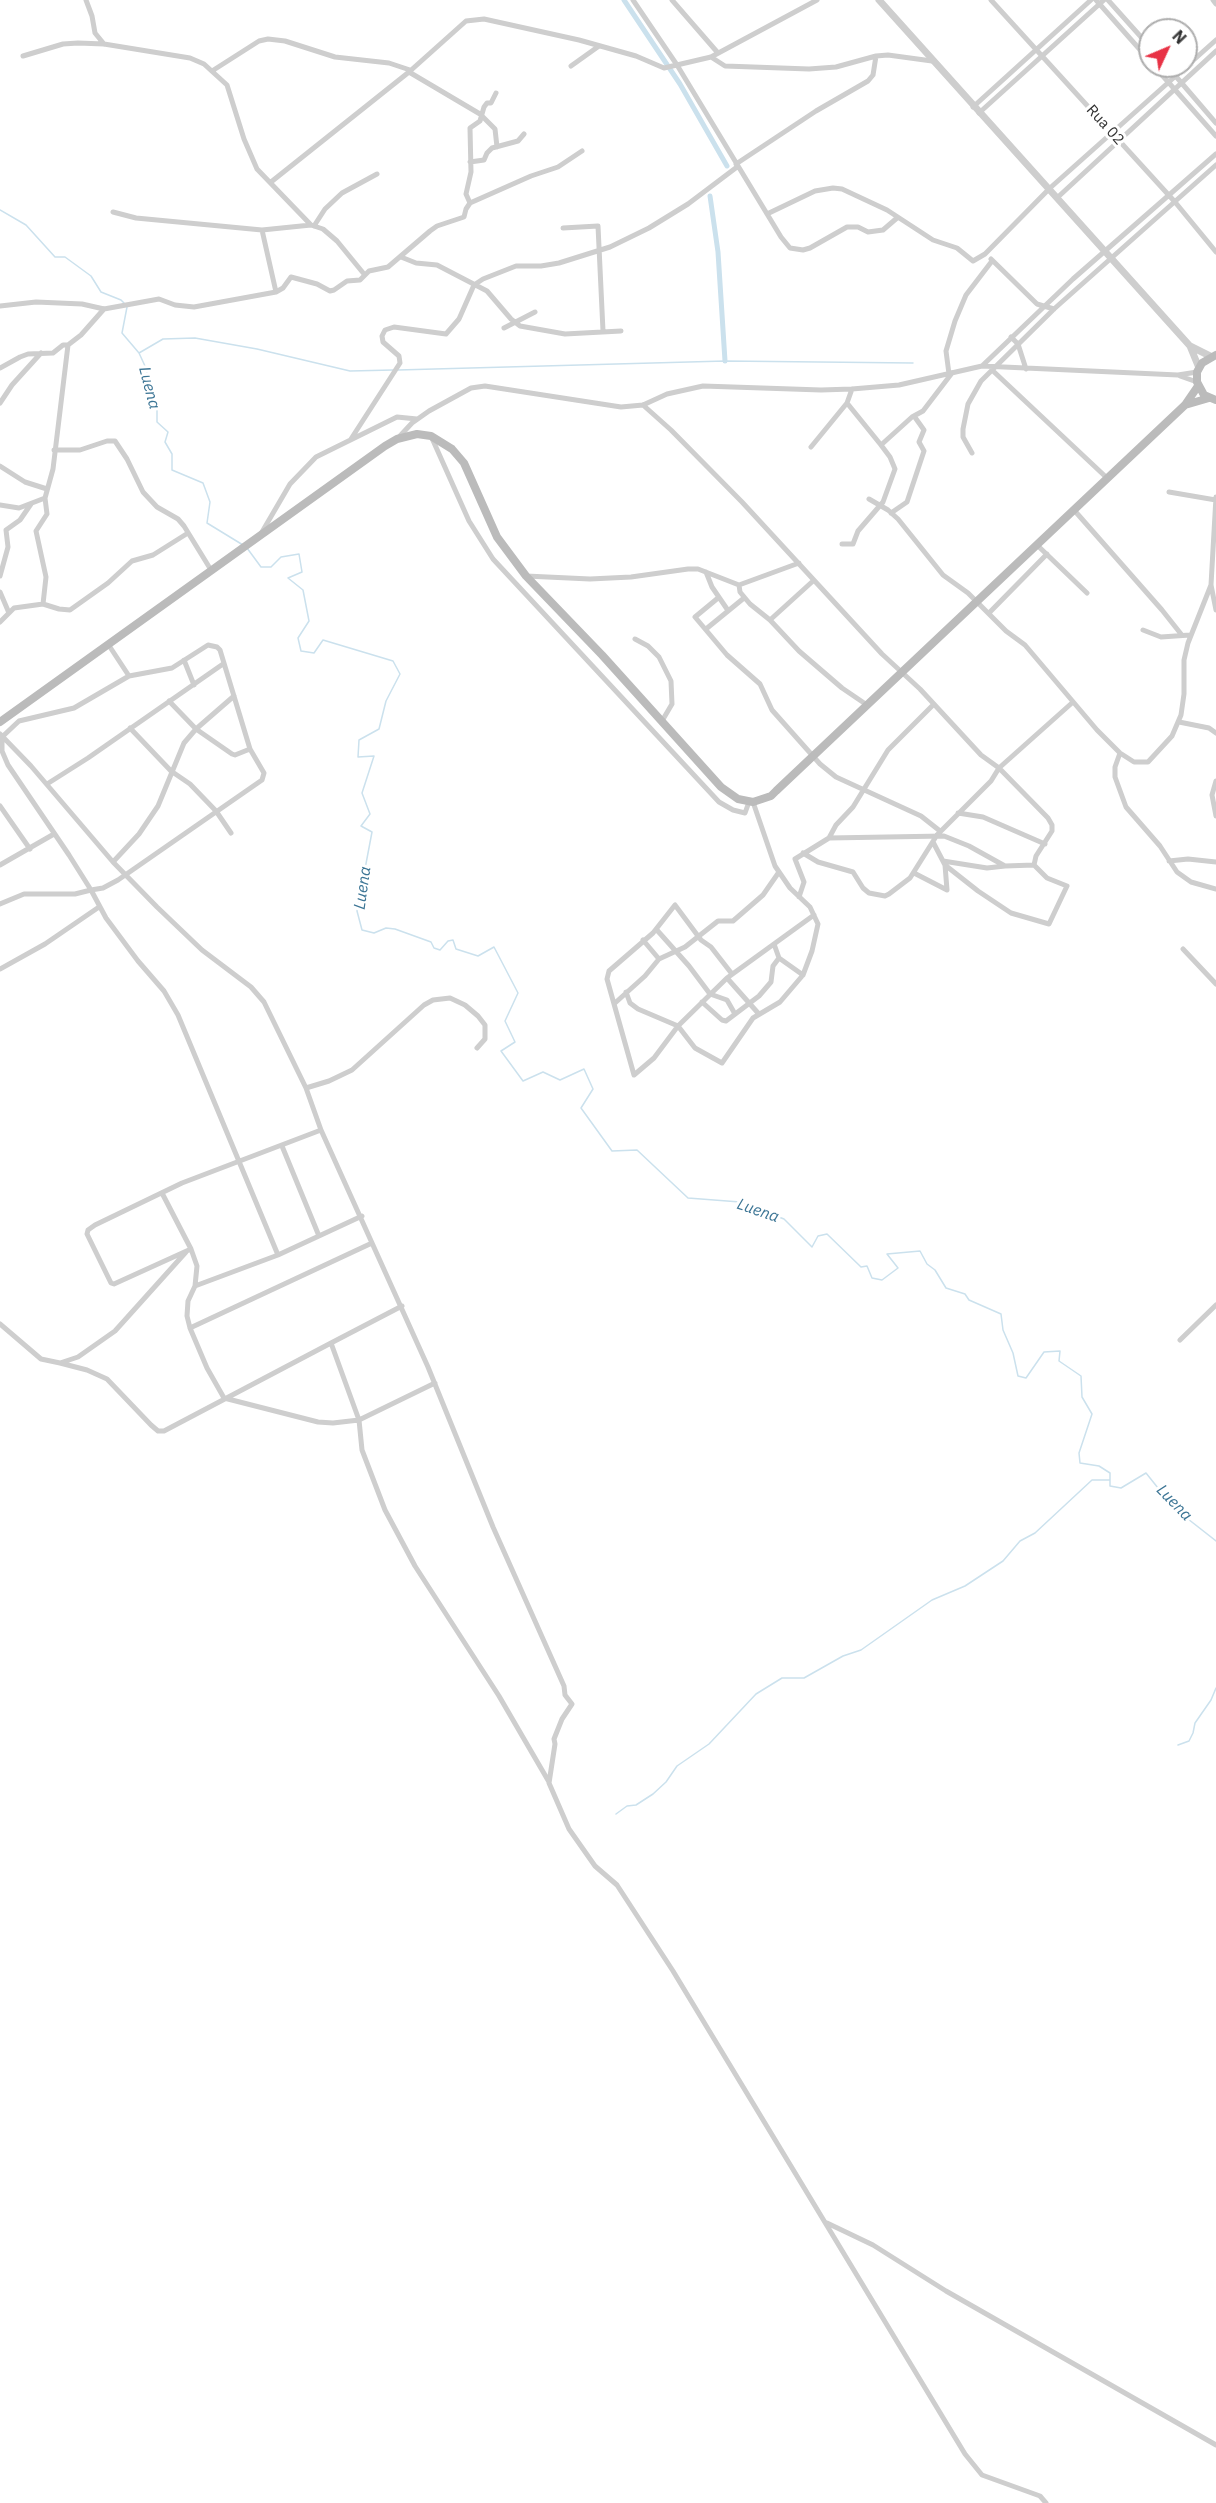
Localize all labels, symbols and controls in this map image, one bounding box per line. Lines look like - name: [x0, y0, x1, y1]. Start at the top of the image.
- north arrow: [1138, 18, 1198, 78]
- text: N: [1168, 26, 1191, 48]
- street label: Rua 02: [1082, 101, 1128, 149]
- water label: Luena: [134, 365, 164, 411]
- water label: Luena: [350, 865, 376, 911]
- water label: Luena: [734, 1195, 782, 1227]
- water label: Luena: [1152, 1481, 1196, 1525]

